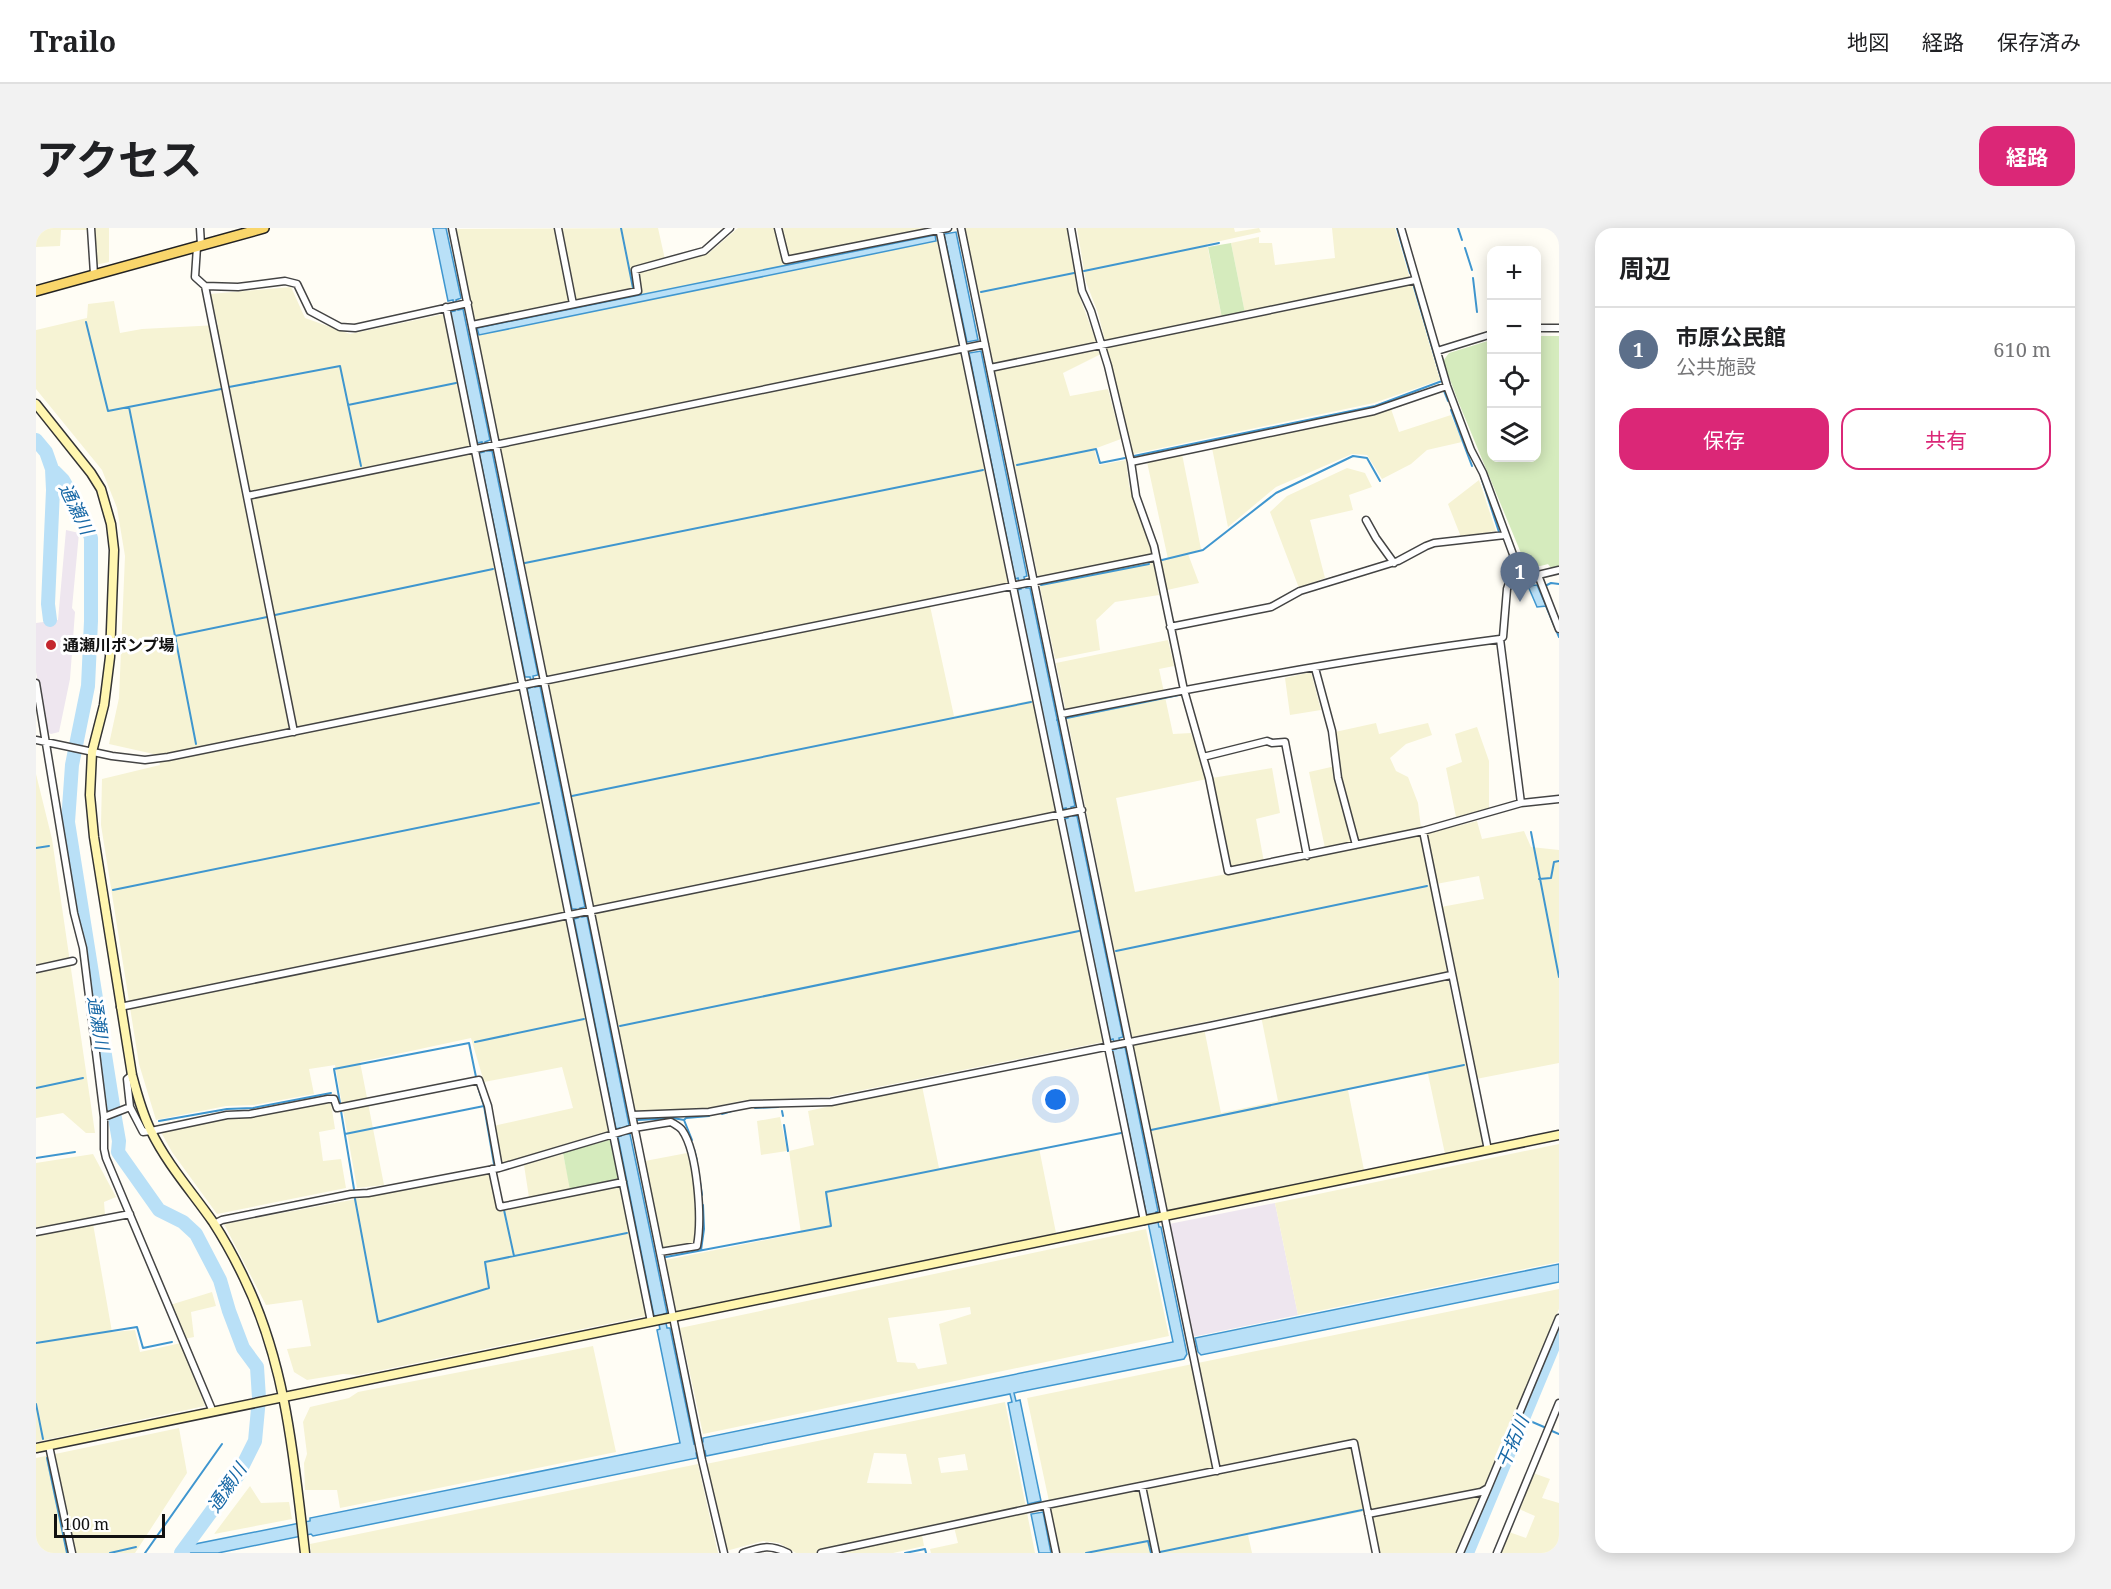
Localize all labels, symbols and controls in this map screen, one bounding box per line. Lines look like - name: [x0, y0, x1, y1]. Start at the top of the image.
- text: Trailo: [30, 22, 116, 60]
- text: 地図: [1847, 28, 1889, 56]
- text: 経路: [1922, 28, 1964, 56]
- text: 保存済み: [1997, 28, 2081, 56]
- button: 経路: [1979, 126, 2075, 186]
- text: アクセス: [36, 130, 202, 187]
- map controls: [1487, 246, 1541, 462]
- button: +: [1487, 246, 1541, 300]
- text: 周辺: [1619, 250, 1671, 286]
- button: −: [1487, 300, 1541, 354]
- text: 市原公民館: [1676, 321, 1786, 351]
- text: 1: [1633, 336, 1644, 363]
- text: 610 m: [1993, 336, 2051, 363]
- text: 公共施設: [1676, 353, 1756, 380]
- button: locate: [1487, 354, 1541, 408]
- button: layers: [1487, 408, 1541, 462]
- button: 保存: [1619, 408, 1829, 470]
- button: 共有: [1841, 408, 2051, 470]
- water label: 通瀬川: [54, 479, 100, 540]
- pin: 1: [1500, 552, 1540, 602]
- place label: 通瀬川ポンプ場: [63, 634, 175, 656]
- marker: 通瀬川ポンプ場: [44, 638, 58, 652]
- water label: 通瀬川: [83, 994, 115, 1053]
- your location: [1041, 1085, 1070, 1114]
- water label: 干拓川: [1490, 1410, 1534, 1471]
- water label: 通瀬川: [201, 1457, 252, 1517]
- scale bar: [54, 1511, 165, 1538]
- text: 100 m: [63, 1513, 109, 1535]

